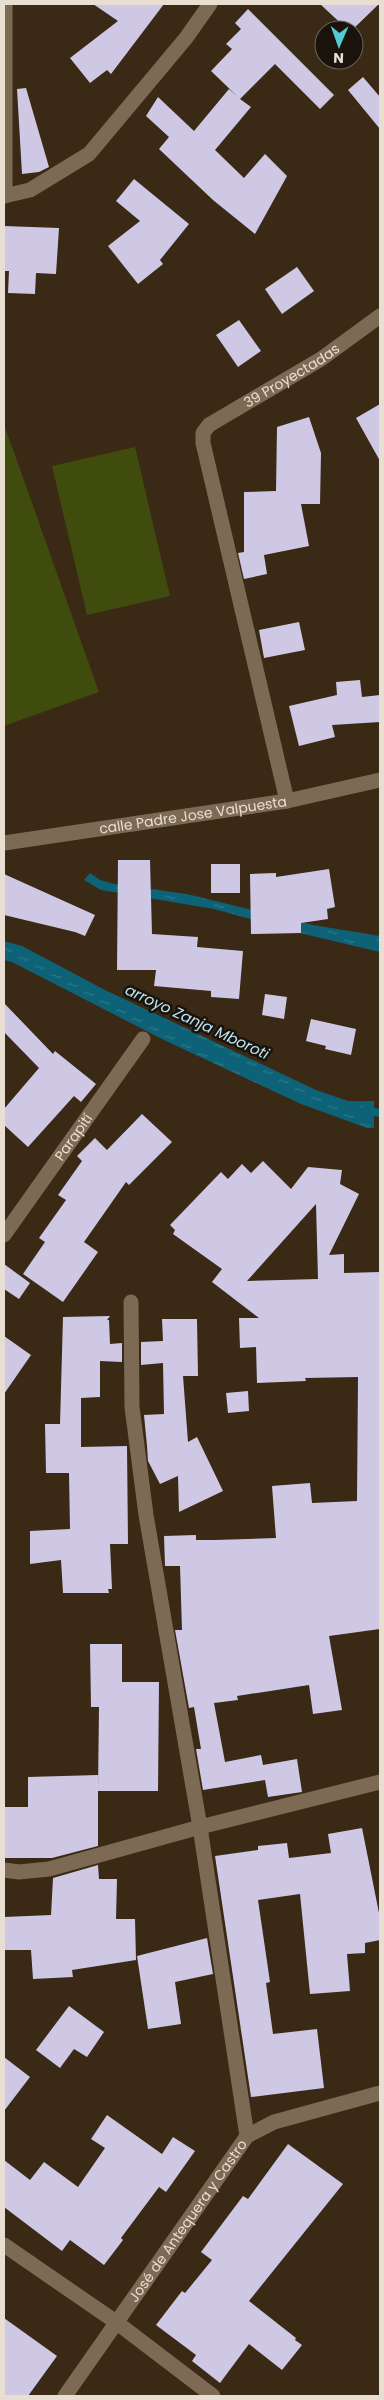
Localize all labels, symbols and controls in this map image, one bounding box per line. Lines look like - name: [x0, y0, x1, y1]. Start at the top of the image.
- north arrow: [314, 20, 364, 70]
- text: N: [333, 48, 344, 68]
- street label: 39 Proyectadas: [240, 339, 344, 412]
- street label: calle Padre Jose Valpuesta: [98, 791, 288, 839]
- water label: arroyo Zanja Mboroti: [122, 979, 273, 1064]
- street label: Parapití: [50, 1109, 97, 1165]
- street label: José de Antequera y Castro: [124, 2135, 252, 2306]

